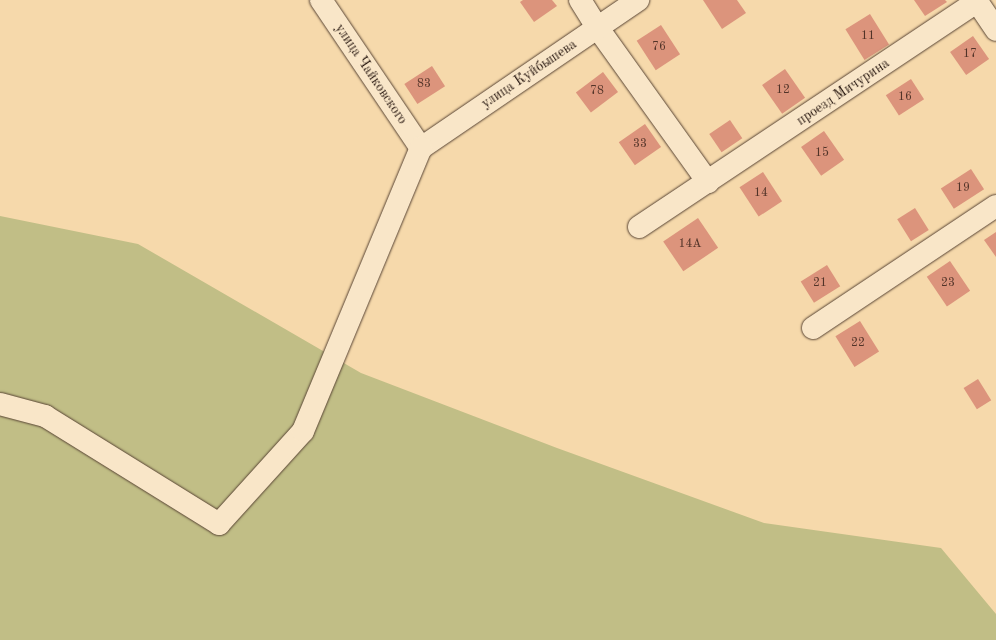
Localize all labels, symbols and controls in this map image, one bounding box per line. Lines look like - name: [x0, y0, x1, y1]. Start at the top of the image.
- street label: улица Чайковского: [331, 21, 411, 127]
- house number: 11: [861, 30, 875, 44]
- street label: улица Куйбышева: [478, 36, 580, 112]
- house number: 76: [652, 41, 666, 55]
- house number: 17: [963, 48, 977, 62]
- street label: проезд Мичурина: [793, 55, 893, 129]
- house number: 83: [417, 78, 431, 92]
- house number: 12: [776, 84, 790, 98]
- house number: 78: [590, 85, 604, 99]
- house number: 16: [898, 91, 912, 105]
- house number: 33: [633, 138, 647, 152]
- house number: 15: [815, 147, 829, 161]
- house number: 19: [956, 182, 970, 196]
- house number: 14: [754, 187, 768, 201]
- house number: 14А: [678, 238, 702, 252]
- house number: 21: [813, 277, 827, 291]
- house number: 23: [941, 277, 955, 291]
- house number: 22: [851, 337, 865, 351]

